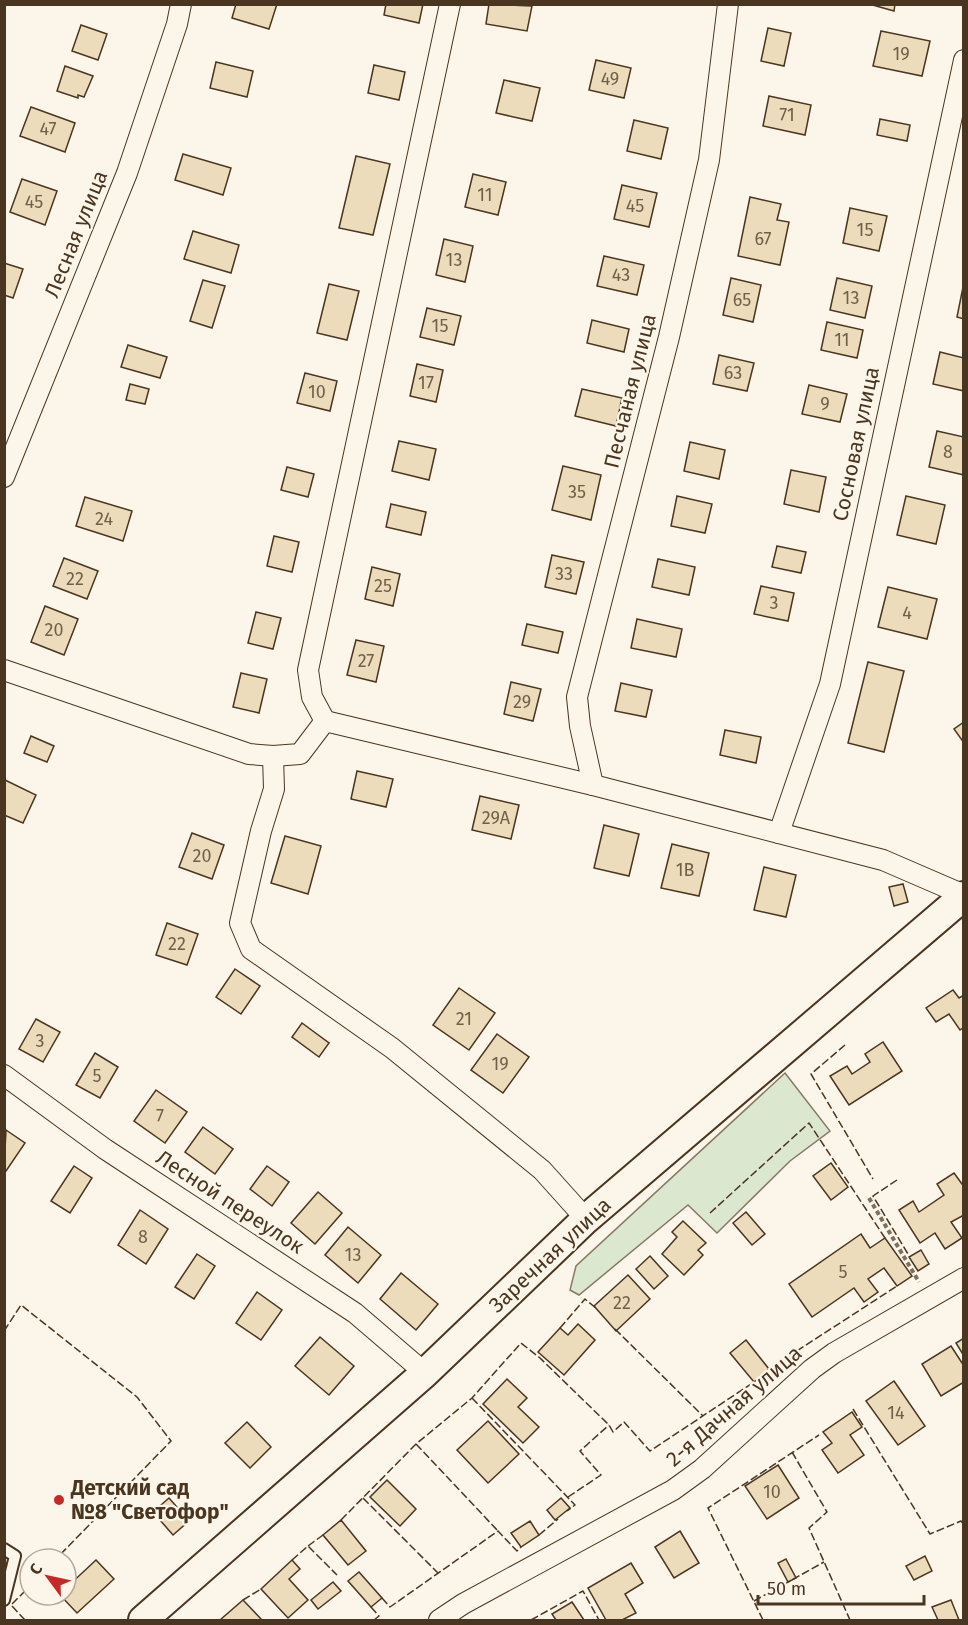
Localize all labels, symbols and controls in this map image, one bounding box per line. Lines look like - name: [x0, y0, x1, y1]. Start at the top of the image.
- house number: 19: [892, 43, 910, 65]
- house number: 49: [601, 68, 619, 90]
- house number: 71: [779, 104, 795, 126]
- house number: 47: [39, 118, 57, 140]
- street label: Лесная улица: [39, 167, 113, 301]
- house number: 11: [477, 184, 493, 206]
- house number: 45: [25, 191, 43, 213]
- house number: 45: [626, 195, 644, 217]
- house number: 15: [857, 219, 873, 241]
- house number: 67: [754, 228, 772, 250]
- house number: 13: [446, 249, 462, 271]
- house number: 43: [612, 264, 630, 286]
- house number: 13: [843, 287, 859, 309]
- house number: 65: [733, 289, 751, 311]
- street label: Песчаная улица: [598, 311, 662, 471]
- house number: 15: [432, 315, 448, 337]
- house number: 11: [834, 329, 850, 351]
- house number: 63: [724, 362, 742, 384]
- street label: Сосновая улица: [827, 364, 885, 524]
- house number: 17: [418, 372, 434, 394]
- house number: 10: [308, 381, 326, 403]
- house number: 9: [820, 393, 830, 415]
- house number: 8: [943, 441, 953, 463]
- house number: 35: [568, 481, 586, 503]
- house number: 24: [95, 508, 113, 530]
- house number: 33: [555, 563, 573, 585]
- house number: 22: [66, 568, 84, 590]
- house number: 25: [374, 575, 392, 597]
- house number: 3: [770, 592, 778, 614]
- house number: 4: [902, 602, 912, 624]
- house number: 20: [45, 619, 63, 641]
- house number: 27: [358, 650, 374, 672]
- house number: 29: [513, 691, 531, 713]
- house number: 29А: [482, 807, 511, 829]
- house number: 20: [193, 845, 211, 867]
- house number: 1В: [676, 859, 694, 881]
- house number: 22: [168, 933, 186, 955]
- house number: 21: [456, 1008, 472, 1030]
- house number: 3: [36, 1030, 44, 1052]
- house number: 19: [491, 1053, 509, 1075]
- house number: 5: [92, 1065, 102, 1087]
- house number: 7: [156, 1105, 164, 1127]
- street label: Лесной переулок: [151, 1144, 309, 1260]
- street label: Заречная улица: [484, 1192, 616, 1318]
- house number: 8: [138, 1226, 148, 1248]
- house number: 13: [345, 1244, 361, 1266]
- house number: 5: [838, 1261, 848, 1283]
- house number: 22: [613, 1292, 631, 1314]
- street label: 2-я Дачная улица: [661, 1340, 807, 1472]
- house number: 14: [887, 1402, 905, 1424]
- place label: Детский сад №8 "Светофор": [70, 1475, 229, 1525]
- house number: 10: [763, 1481, 781, 1503]
- marker: Детский сад №8 "Светофор": [52, 1493, 66, 1507]
- north arrow: [18, 1547, 78, 1607]
- text: С: [25, 1559, 47, 1578]
- scale bar: [758, 1568, 924, 1606]
- text: 50 m: [767, 1578, 806, 1600]

